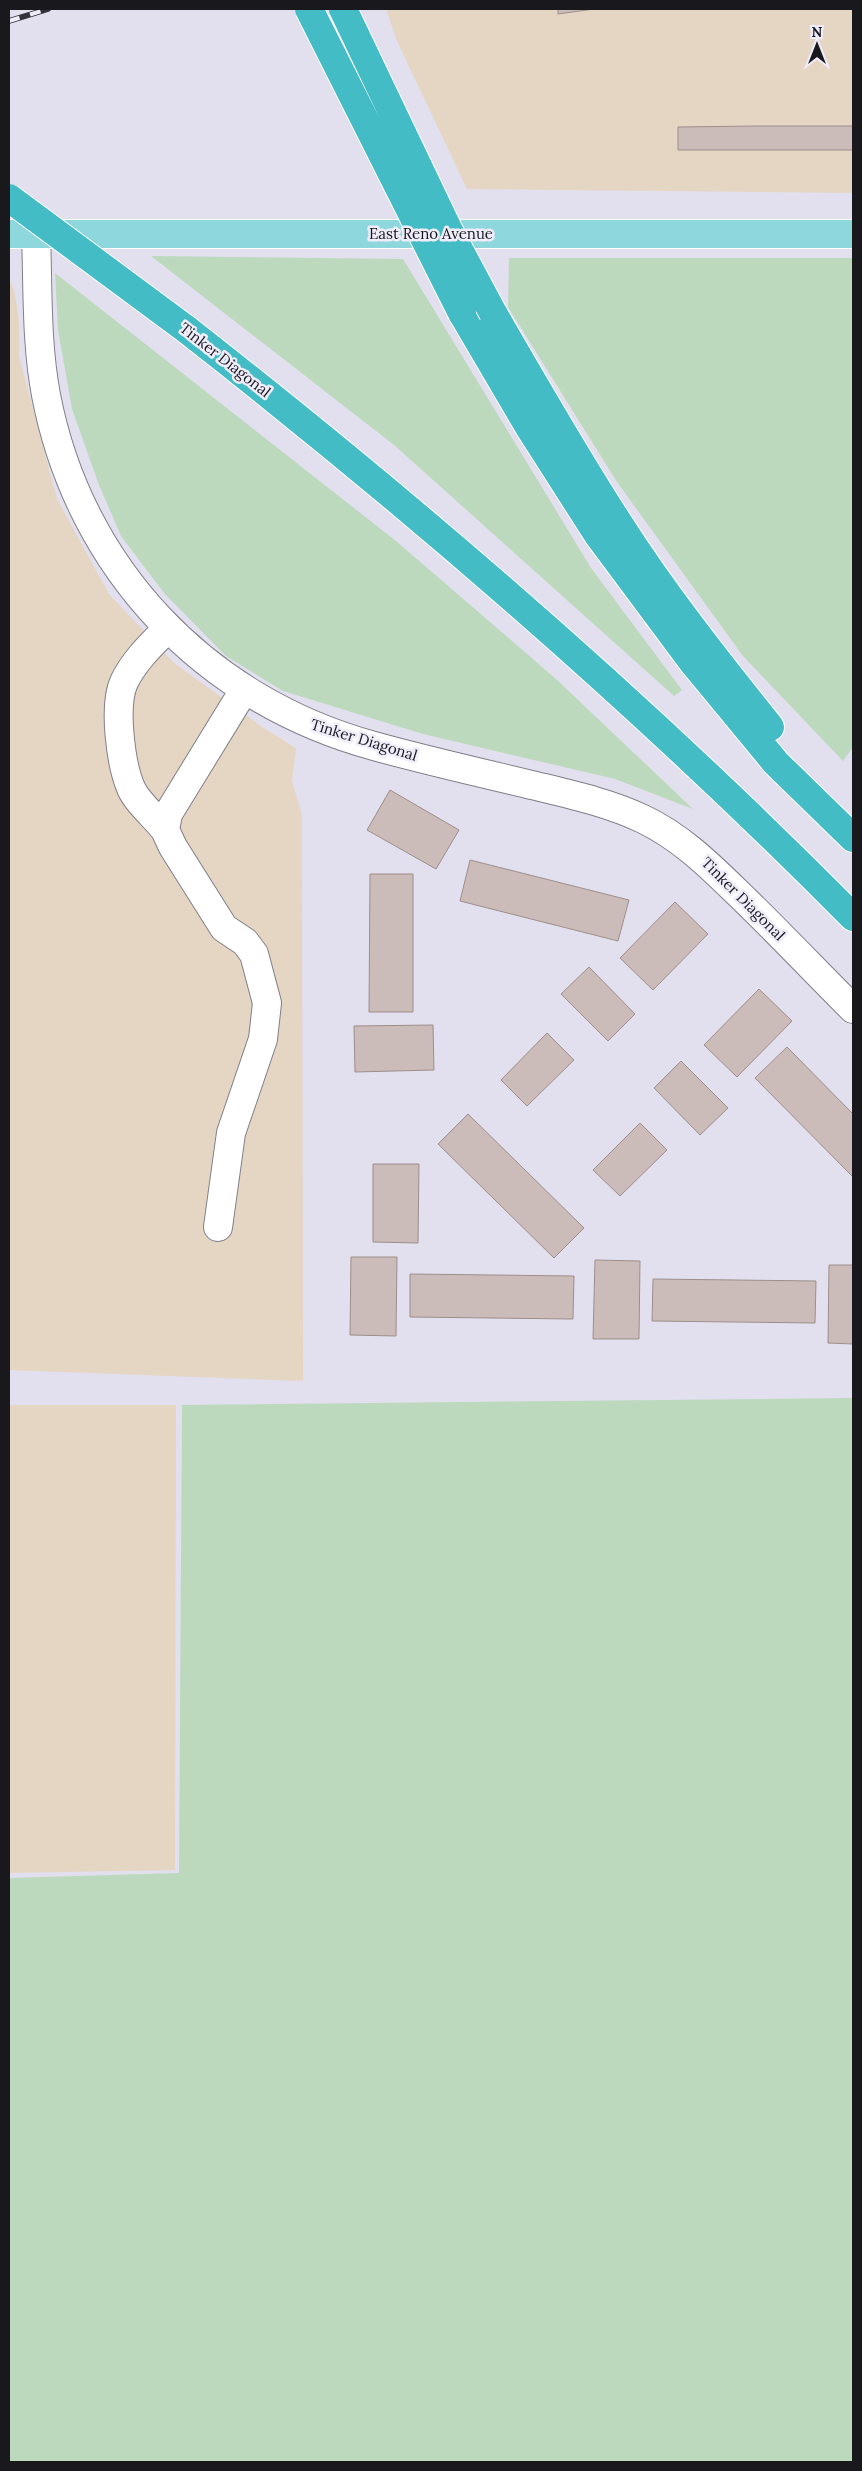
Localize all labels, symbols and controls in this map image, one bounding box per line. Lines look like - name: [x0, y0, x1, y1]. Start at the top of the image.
- north arrow: [792, 20, 842, 70]
- text: N: [812, 23, 823, 41]
- street label: East Reno Avenue: [369, 224, 493, 243]
- street label: Tinker Diagonal: [176, 318, 275, 401]
- street label: Tinker Diagonal: [309, 714, 420, 765]
- street label: Tinker Diagonal: [698, 853, 789, 944]

